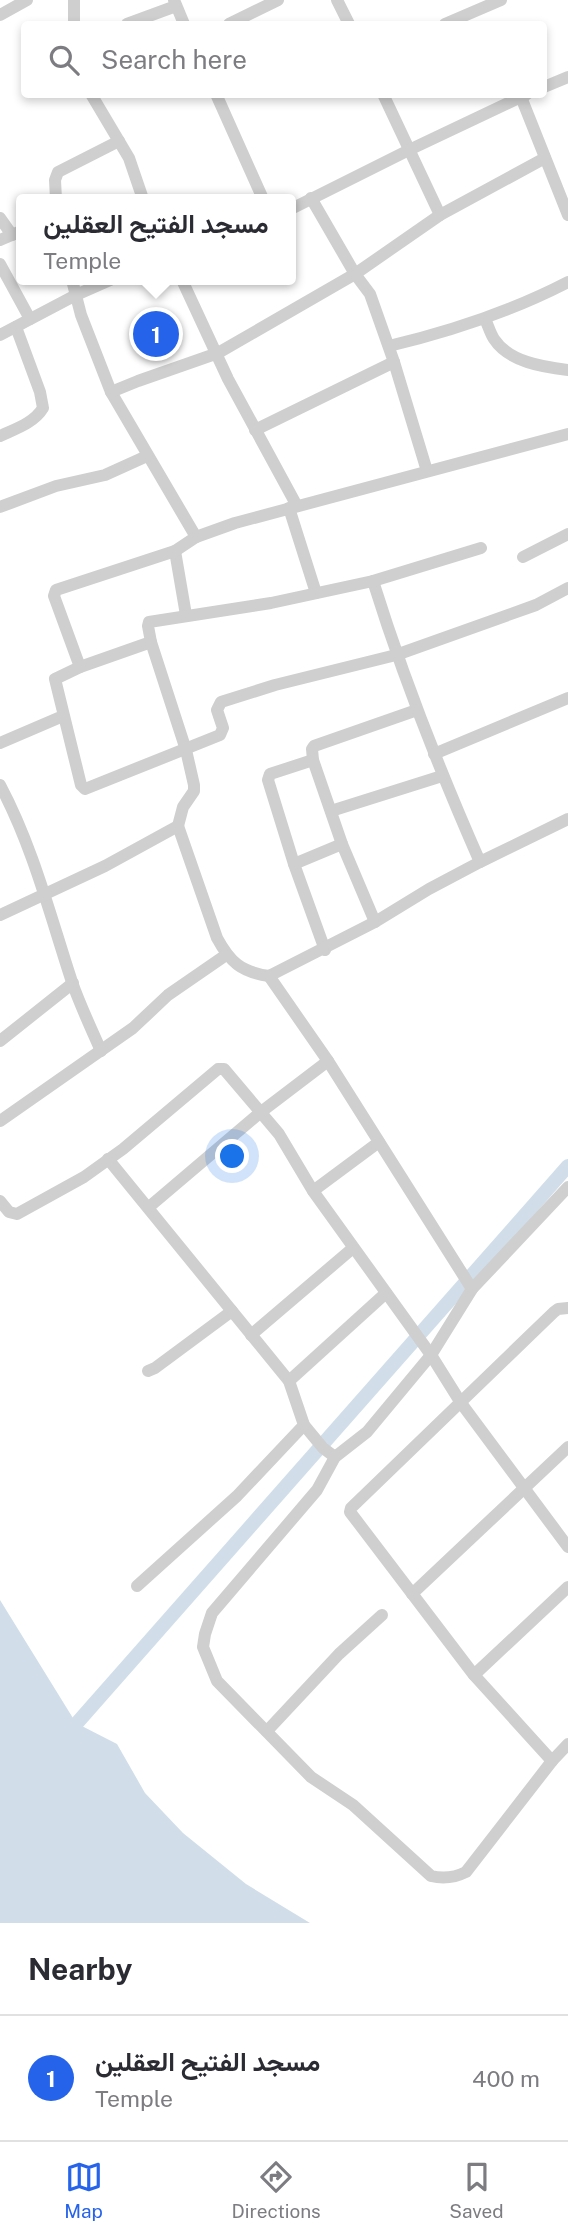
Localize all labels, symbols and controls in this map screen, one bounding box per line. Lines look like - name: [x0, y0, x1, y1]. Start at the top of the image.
- search box: [21, 21, 547, 98]
- icon: search: [45, 41, 83, 79]
- text: Search here: [101, 44, 247, 75]
- popup: [16, 194, 296, 285]
- text: مسجد الفتيح العقلين: [43, 208, 269, 239]
- text: Temple: [43, 247, 121, 274]
- pin: 1: [133, 308, 179, 360]
- your location: [215, 1139, 249, 1173]
- text: Nearby: [28, 1951, 132, 1987]
- text: مسجد الفتيح العقلين: [95, 2046, 320, 2077]
- text: 1: [46, 2065, 56, 2092]
- text: 400 m: [472, 2065, 540, 2092]
- text: Temple: [95, 2085, 173, 2112]
- tab: Map: [64, 2158, 103, 2222]
- tab: Directions: [231, 2158, 321, 2222]
- tab: Saved: [449, 2158, 504, 2222]

